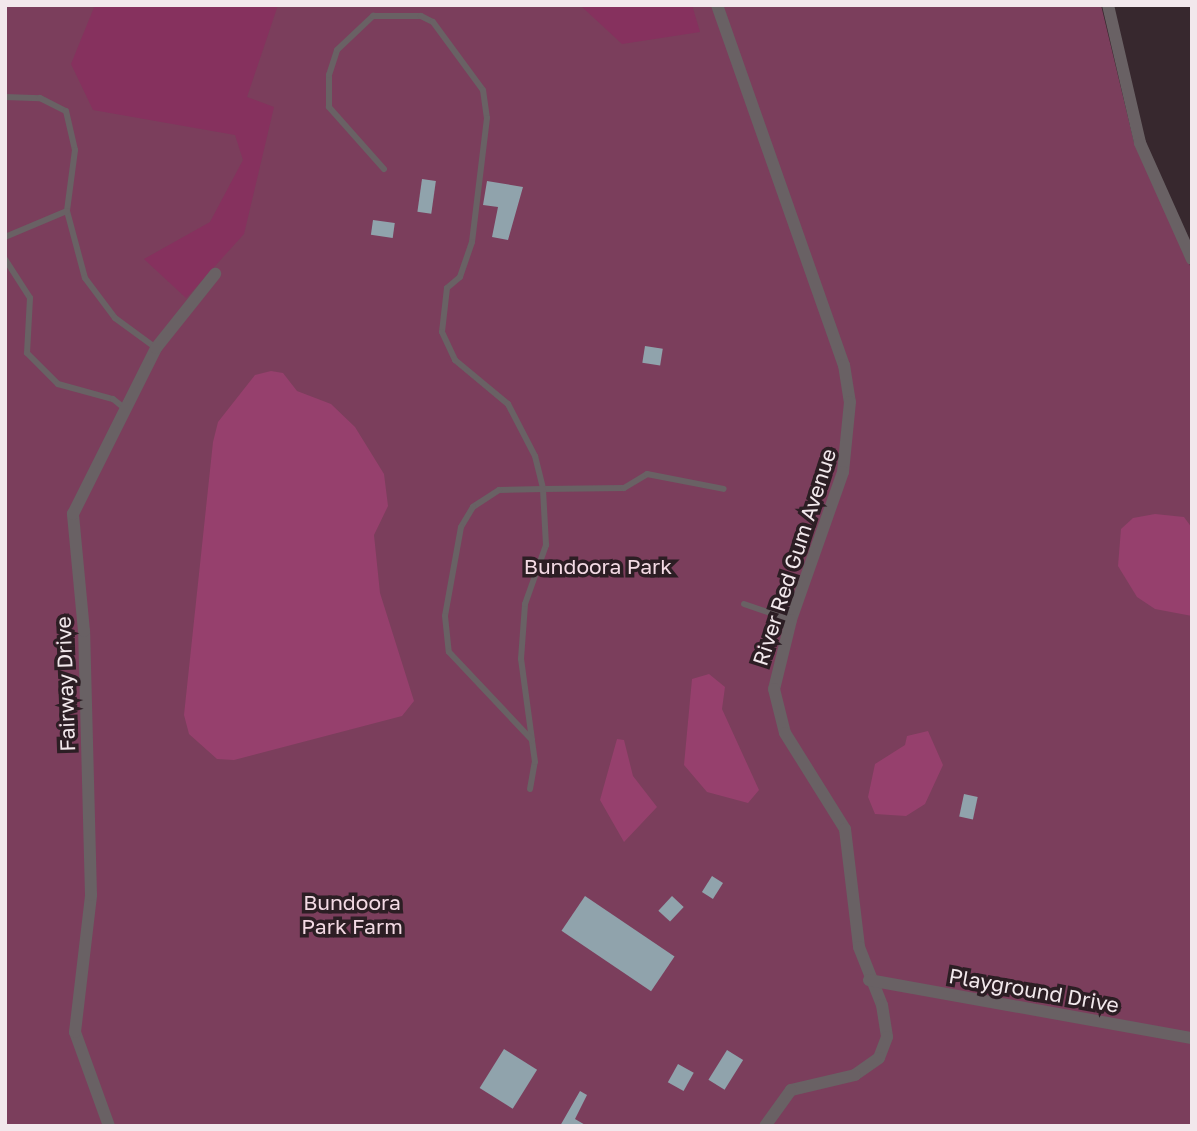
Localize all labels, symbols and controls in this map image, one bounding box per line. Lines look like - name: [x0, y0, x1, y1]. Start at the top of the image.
- street label: River Red Gum Avenue: [747, 445, 841, 669]
- park label: Bundoora Park: [524, 553, 672, 579]
- street label: Fairway Drive: [50, 616, 80, 752]
- park label: Bundoora Park Farm: [301, 889, 403, 939]
- street label: Playground Drive: [947, 963, 1121, 1017]

